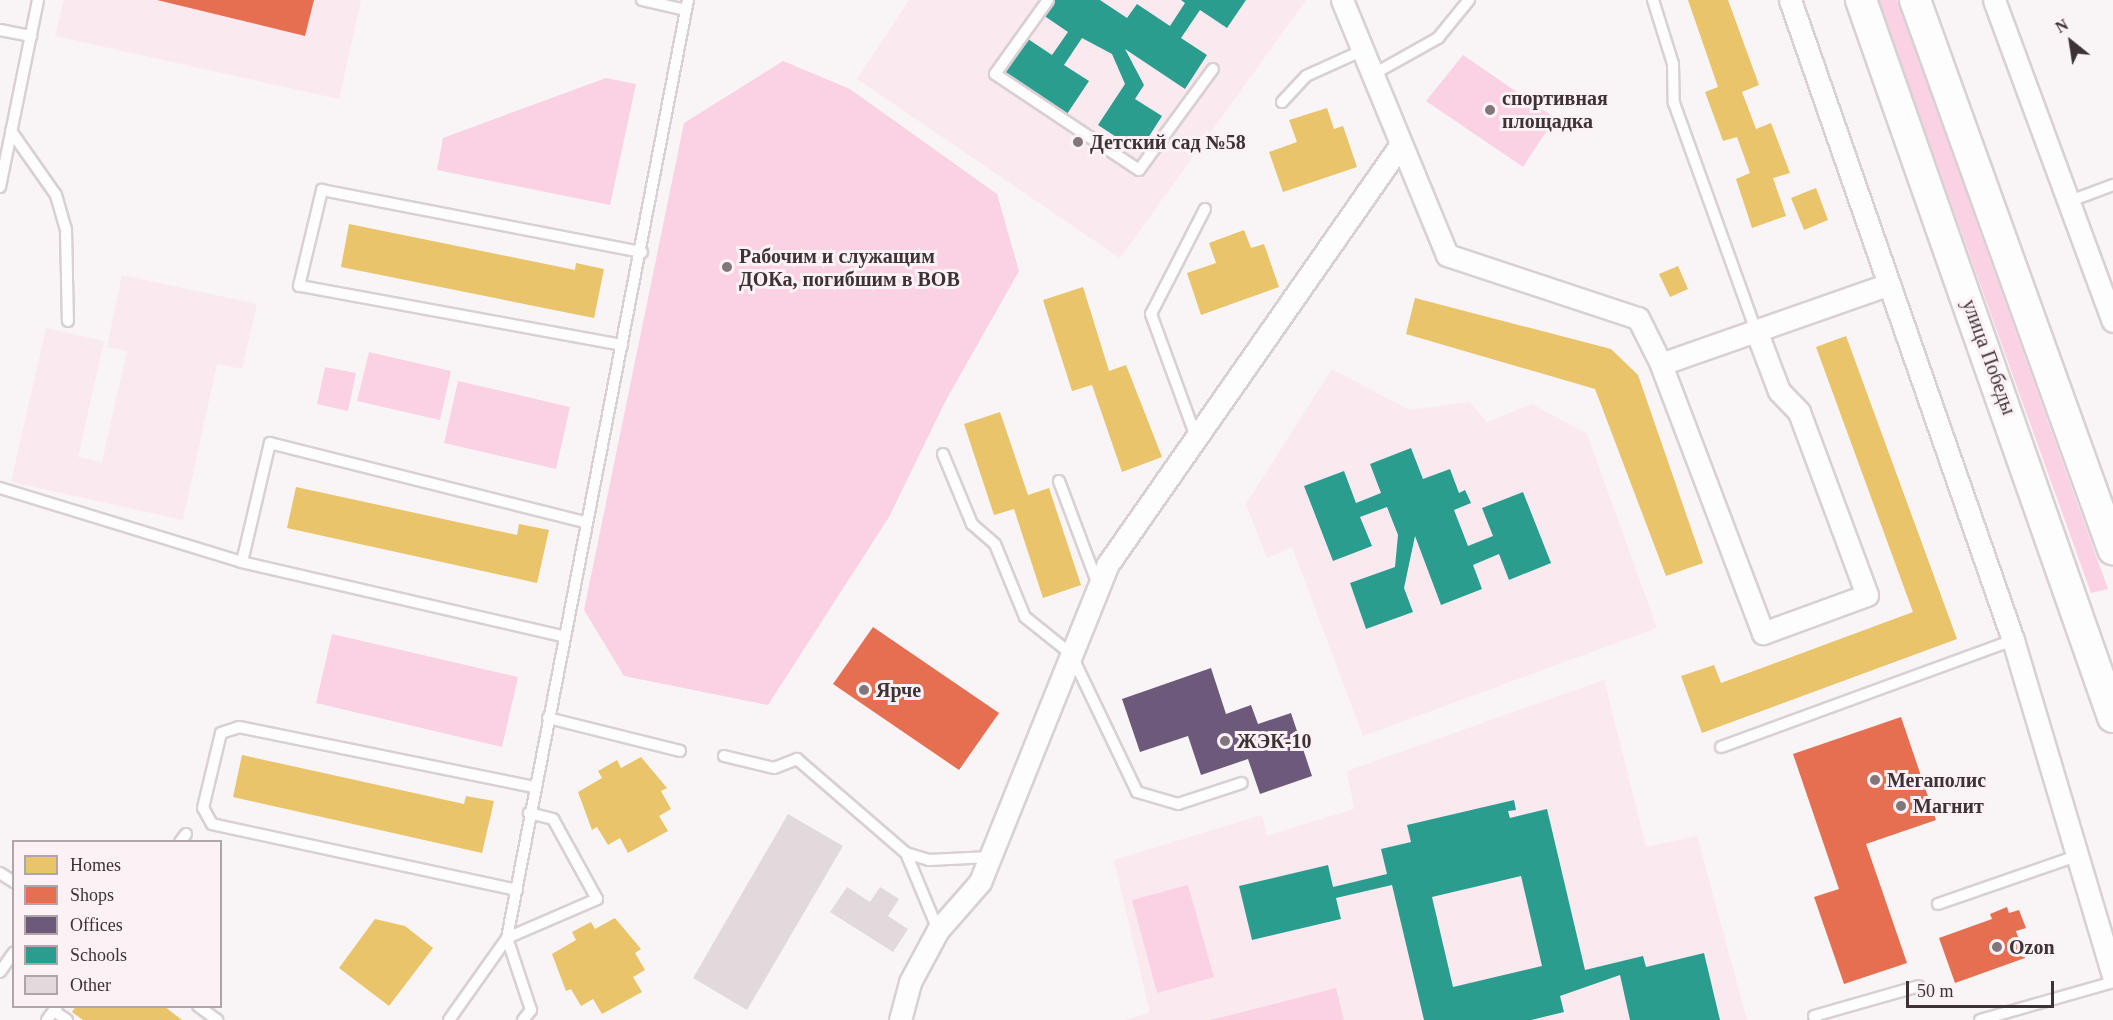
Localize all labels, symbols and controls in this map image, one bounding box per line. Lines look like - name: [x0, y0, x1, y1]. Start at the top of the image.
- north arrow: [2041, 12, 2101, 72]
- text: N: [2052, 16, 2071, 36]
- place label: спортивная площадка: [1502, 86, 1608, 133]
- marker: спортивная площадка: [1483, 103, 1497, 117]
- place label: Детский сад №58: [1090, 130, 1246, 154]
- marker: Детский сад №58: [1071, 135, 1085, 149]
- place label: Рабочим и служащим ДОКа, погибшим в ВОВ: [739, 244, 960, 291]
- marker: Рабочим и служащим ДОКа, погибшим в ВОВ: [720, 260, 734, 274]
- street label: улица Победы: [1957, 296, 2021, 418]
- place label: Ярче: [876, 678, 921, 702]
- marker: Ярче: [857, 683, 871, 697]
- place label: ЖЭК-10: [1237, 729, 1312, 753]
- marker: ЖЭК-10: [1218, 734, 1232, 748]
- place label: Мегаполис: [1887, 768, 1986, 792]
- marker: Мегаполис: [1868, 773, 1882, 787]
- place label: Магнит: [1913, 794, 1984, 818]
- marker: Магнит: [1894, 799, 1908, 813]
- legend: [12, 840, 222, 1008]
- text: Homes: [70, 855, 121, 875]
- text: Shops: [70, 885, 114, 905]
- text: Offices: [70, 915, 123, 935]
- place label: Ozon: [2009, 935, 2055, 959]
- marker: Ozon: [1990, 940, 2004, 954]
- text: Schools: [70, 945, 127, 965]
- scale bar: [1909, 969, 2058, 1007]
- text: Other: [70, 975, 111, 995]
- text: 50 m: [1917, 981, 1954, 1001]

